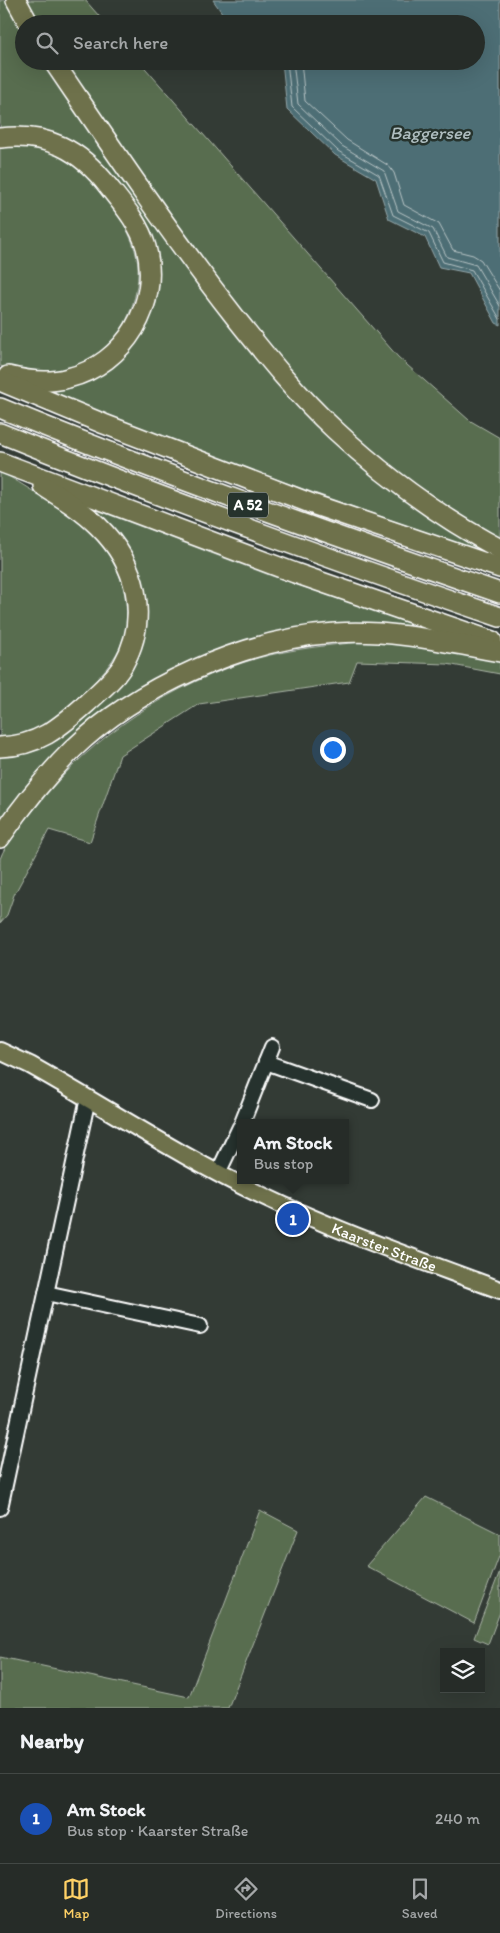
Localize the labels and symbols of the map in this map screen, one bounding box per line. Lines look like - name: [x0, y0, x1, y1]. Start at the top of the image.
- water label: Baggersee: [390, 122, 472, 144]
- road number: A 52: [228, 492, 268, 518]
- your location: [320, 737, 346, 763]
- pin: 1: [277, 1200, 309, 1238]
- street label: Kaarster Straße: [329, 1218, 439, 1276]

